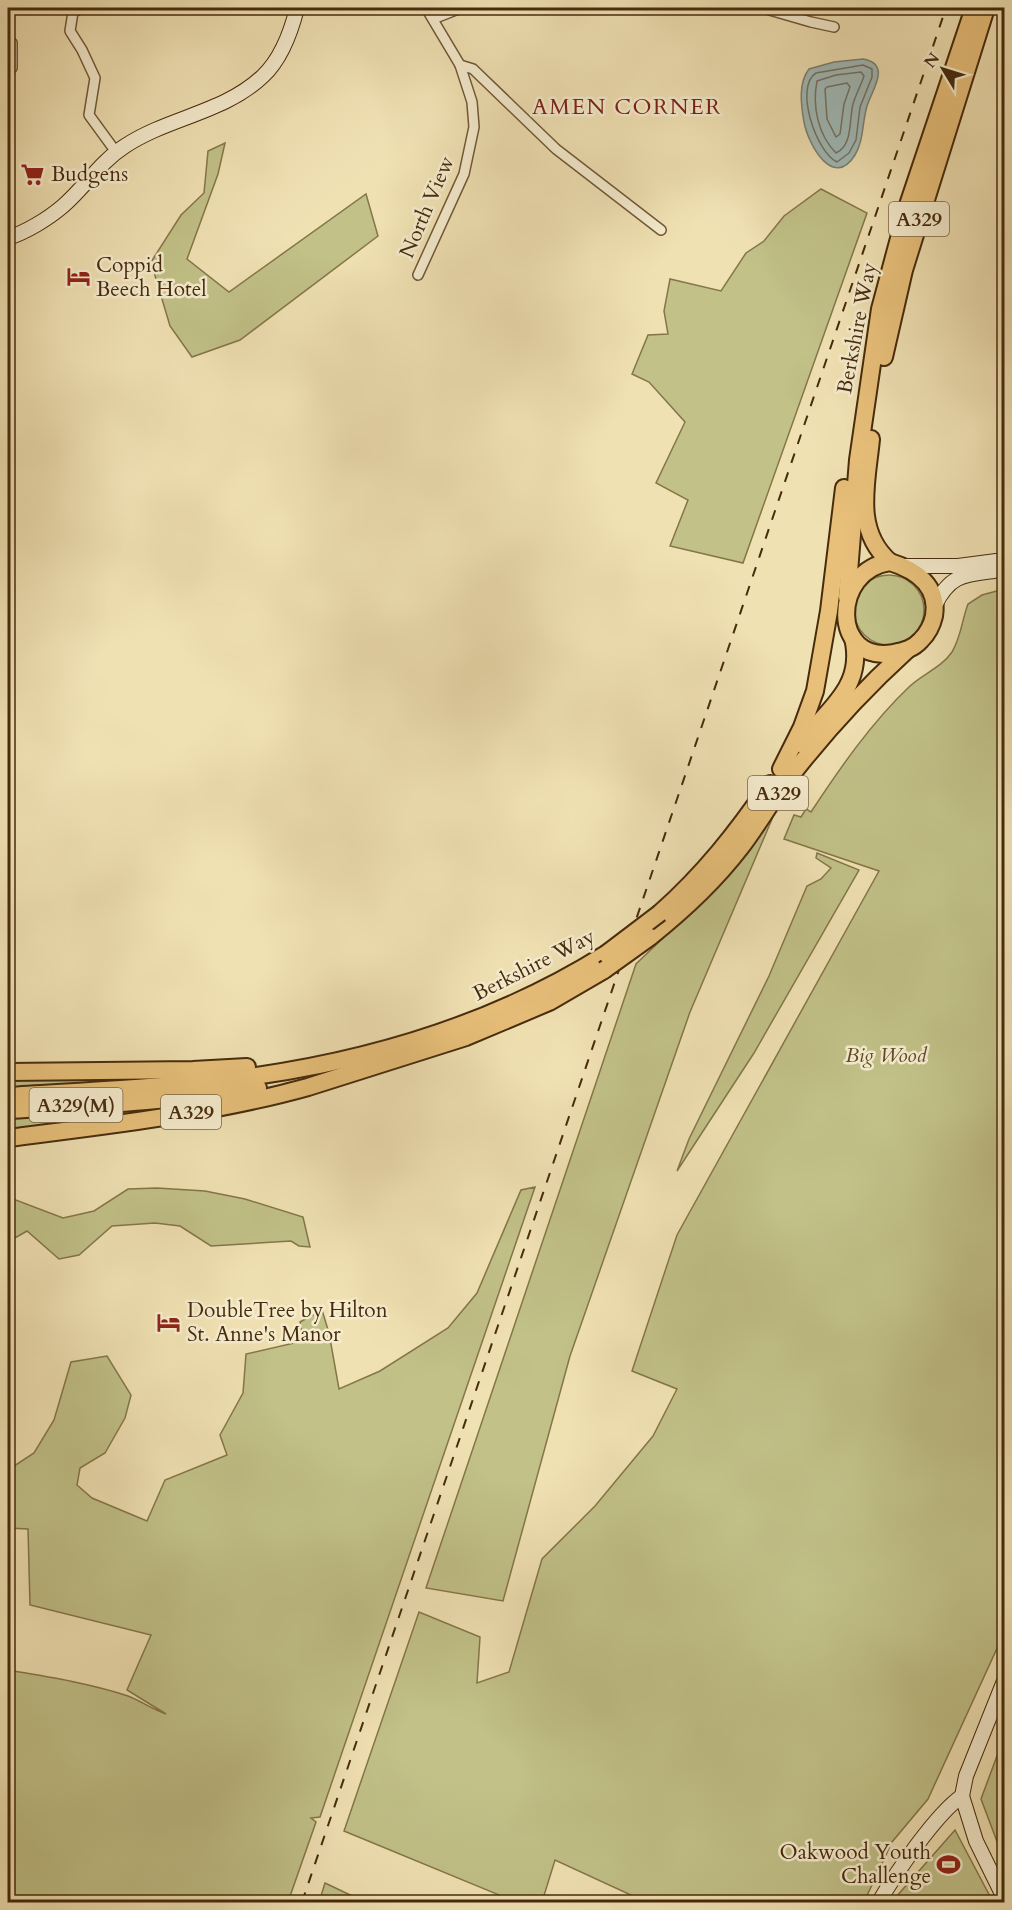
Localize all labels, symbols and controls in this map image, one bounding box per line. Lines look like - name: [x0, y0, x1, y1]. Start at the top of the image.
- north arrow: [913, 39, 973, 99]
- text: N: [919, 48, 945, 73]
- district label: AMEN CORNER: [532, 92, 722, 122]
- street label: North View: [392, 151, 462, 263]
- place label: Budgens: [51, 160, 128, 189]
- supermarket icon: Budgens: [20, 161, 46, 187]
- road number: A329: [889, 202, 949, 236]
- place label: Coppid Beech Hotel: [96, 251, 207, 304]
- street label: Berkshire Way: [830, 260, 884, 396]
- hotel icon: Coppid Beech Hotel: [65, 264, 91, 290]
- road number: A329: [748, 776, 808, 810]
- street label: Berkshire Way: [468, 922, 600, 1008]
- park label: Big Wood: [845, 1041, 928, 1070]
- road number: A329(M): [29, 1088, 122, 1122]
- road number: A329: [161, 1095, 221, 1129]
- place label: DoubleTree by Hilton St. Anne's Manor: [187, 1296, 388, 1349]
- hotel icon: DoubleTree by Hilton St. Anne's Manor: [156, 1309, 182, 1335]
- place label: Oakwood Youth Challenge: [779, 1838, 931, 1891]
- sports icon: Oakwood Youth Challenge: [936, 1851, 962, 1877]

